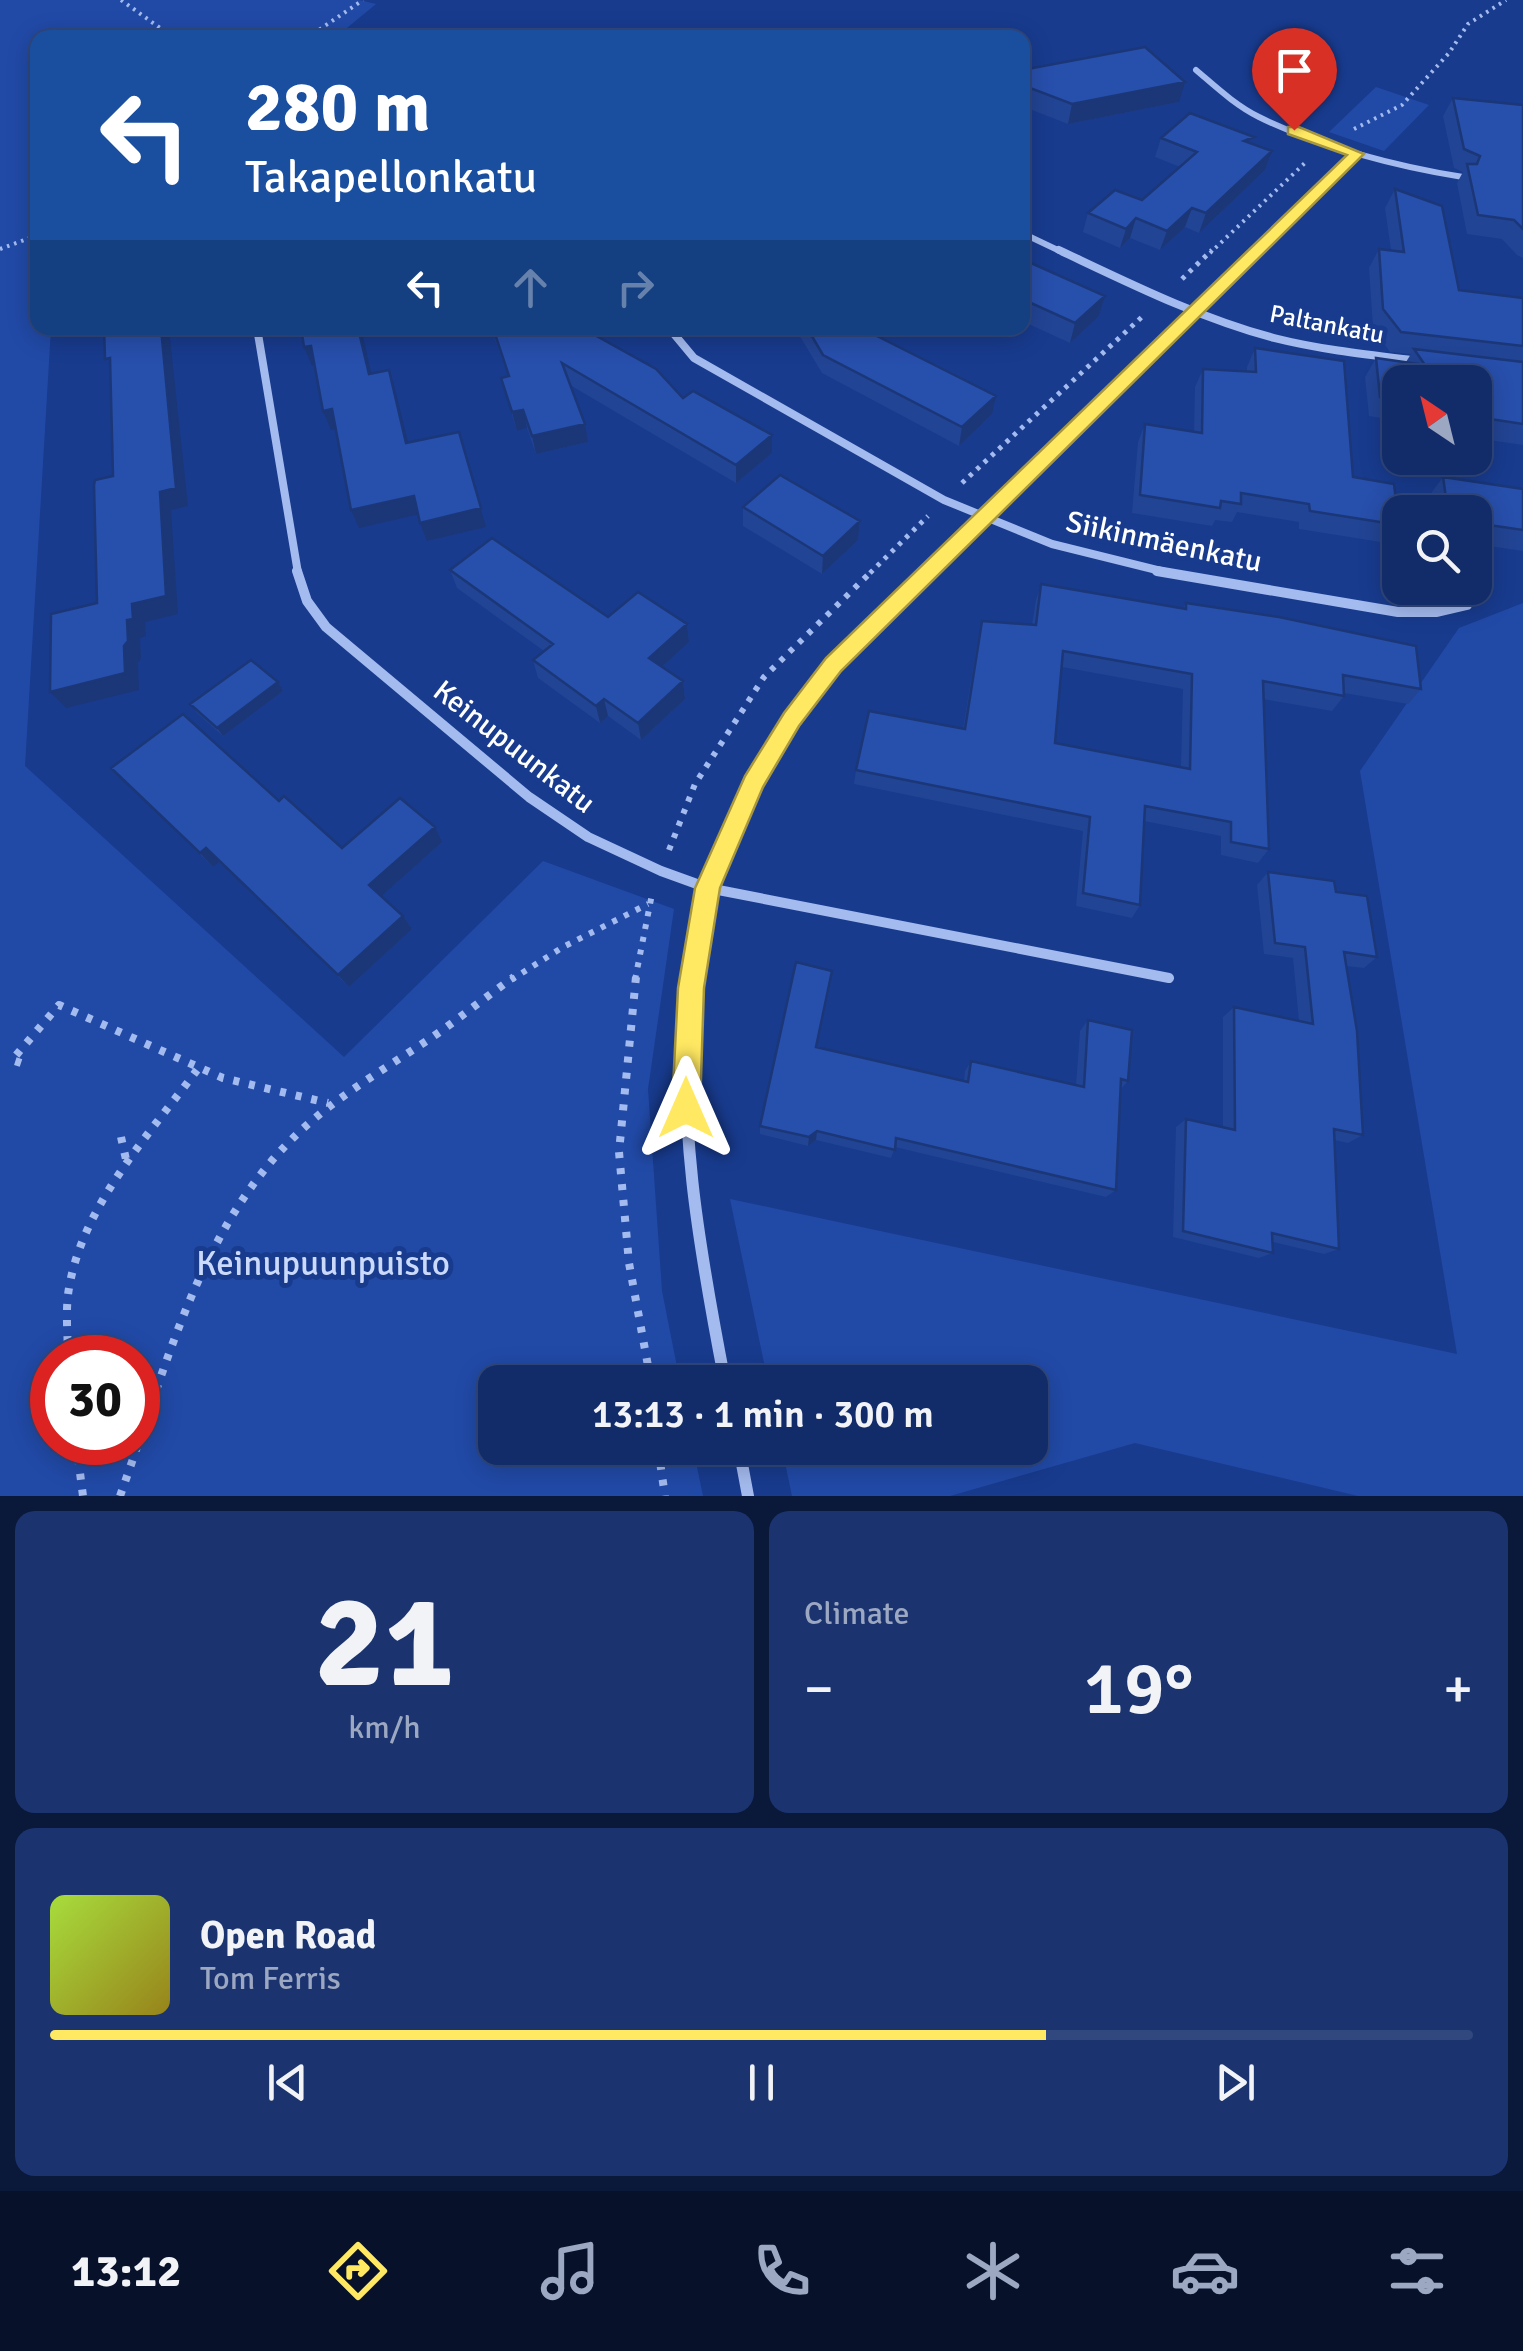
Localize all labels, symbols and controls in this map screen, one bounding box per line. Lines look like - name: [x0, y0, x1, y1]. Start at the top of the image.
- pin: [1252, 28, 1337, 131]
- icon: arrive: [1267, 43, 1322, 98]
- text: 280 m: [245, 64, 430, 150]
- icon: left: [80, 70, 210, 200]
- text: Takapellonkatu: [245, 150, 537, 205]
- icon: left: [398, 260, 453, 315]
- icon: ahead: [503, 260, 558, 315]
- icon: right: [608, 260, 663, 315]
- street label: Paltankatu: [1267, 298, 1387, 350]
- north arrow: [1382, 365, 1492, 475]
- map controls: [1382, 365, 1492, 605]
- button: search: [1382, 495, 1492, 605]
- street label: Siikinmäenkatu: [1063, 503, 1265, 581]
- street label: Keinupuunkatu: [426, 672, 602, 822]
- position arrow: [634, 1056, 738, 1160]
- park label: Keinupuunpuisto: [196, 1242, 450, 1285]
- speed limit sign: 30: [30, 1335, 160, 1465]
- text: 13:13 · 1 min · 300 m: [592, 1391, 934, 1438]
- text: 21: [314, 1563, 455, 1723]
- text: Climate: [804, 1594, 910, 1633]
- text: 19°: [1084, 1642, 1193, 1735]
- text: −: [804, 1655, 834, 1723]
- text: +: [1443, 1655, 1473, 1723]
- text: km/h: [348, 1708, 421, 1747]
- text: Open Road: [200, 1912, 376, 1959]
- text: Tom Ferris: [200, 1959, 341, 1998]
- icon: previous: [260, 2055, 315, 2110]
- icon: pause: [734, 2055, 789, 2110]
- icon: next: [1208, 2055, 1263, 2110]
- icon: directions: [323, 2236, 393, 2306]
- icon: music: [535, 2236, 605, 2306]
- icon: phone: [747, 2236, 817, 2306]
- icon: climate: [958, 2236, 1028, 2306]
- icon: car: [1170, 2236, 1240, 2306]
- icon: filters: [1382, 2236, 1452, 2306]
- text: 13:12: [71, 2244, 181, 2299]

